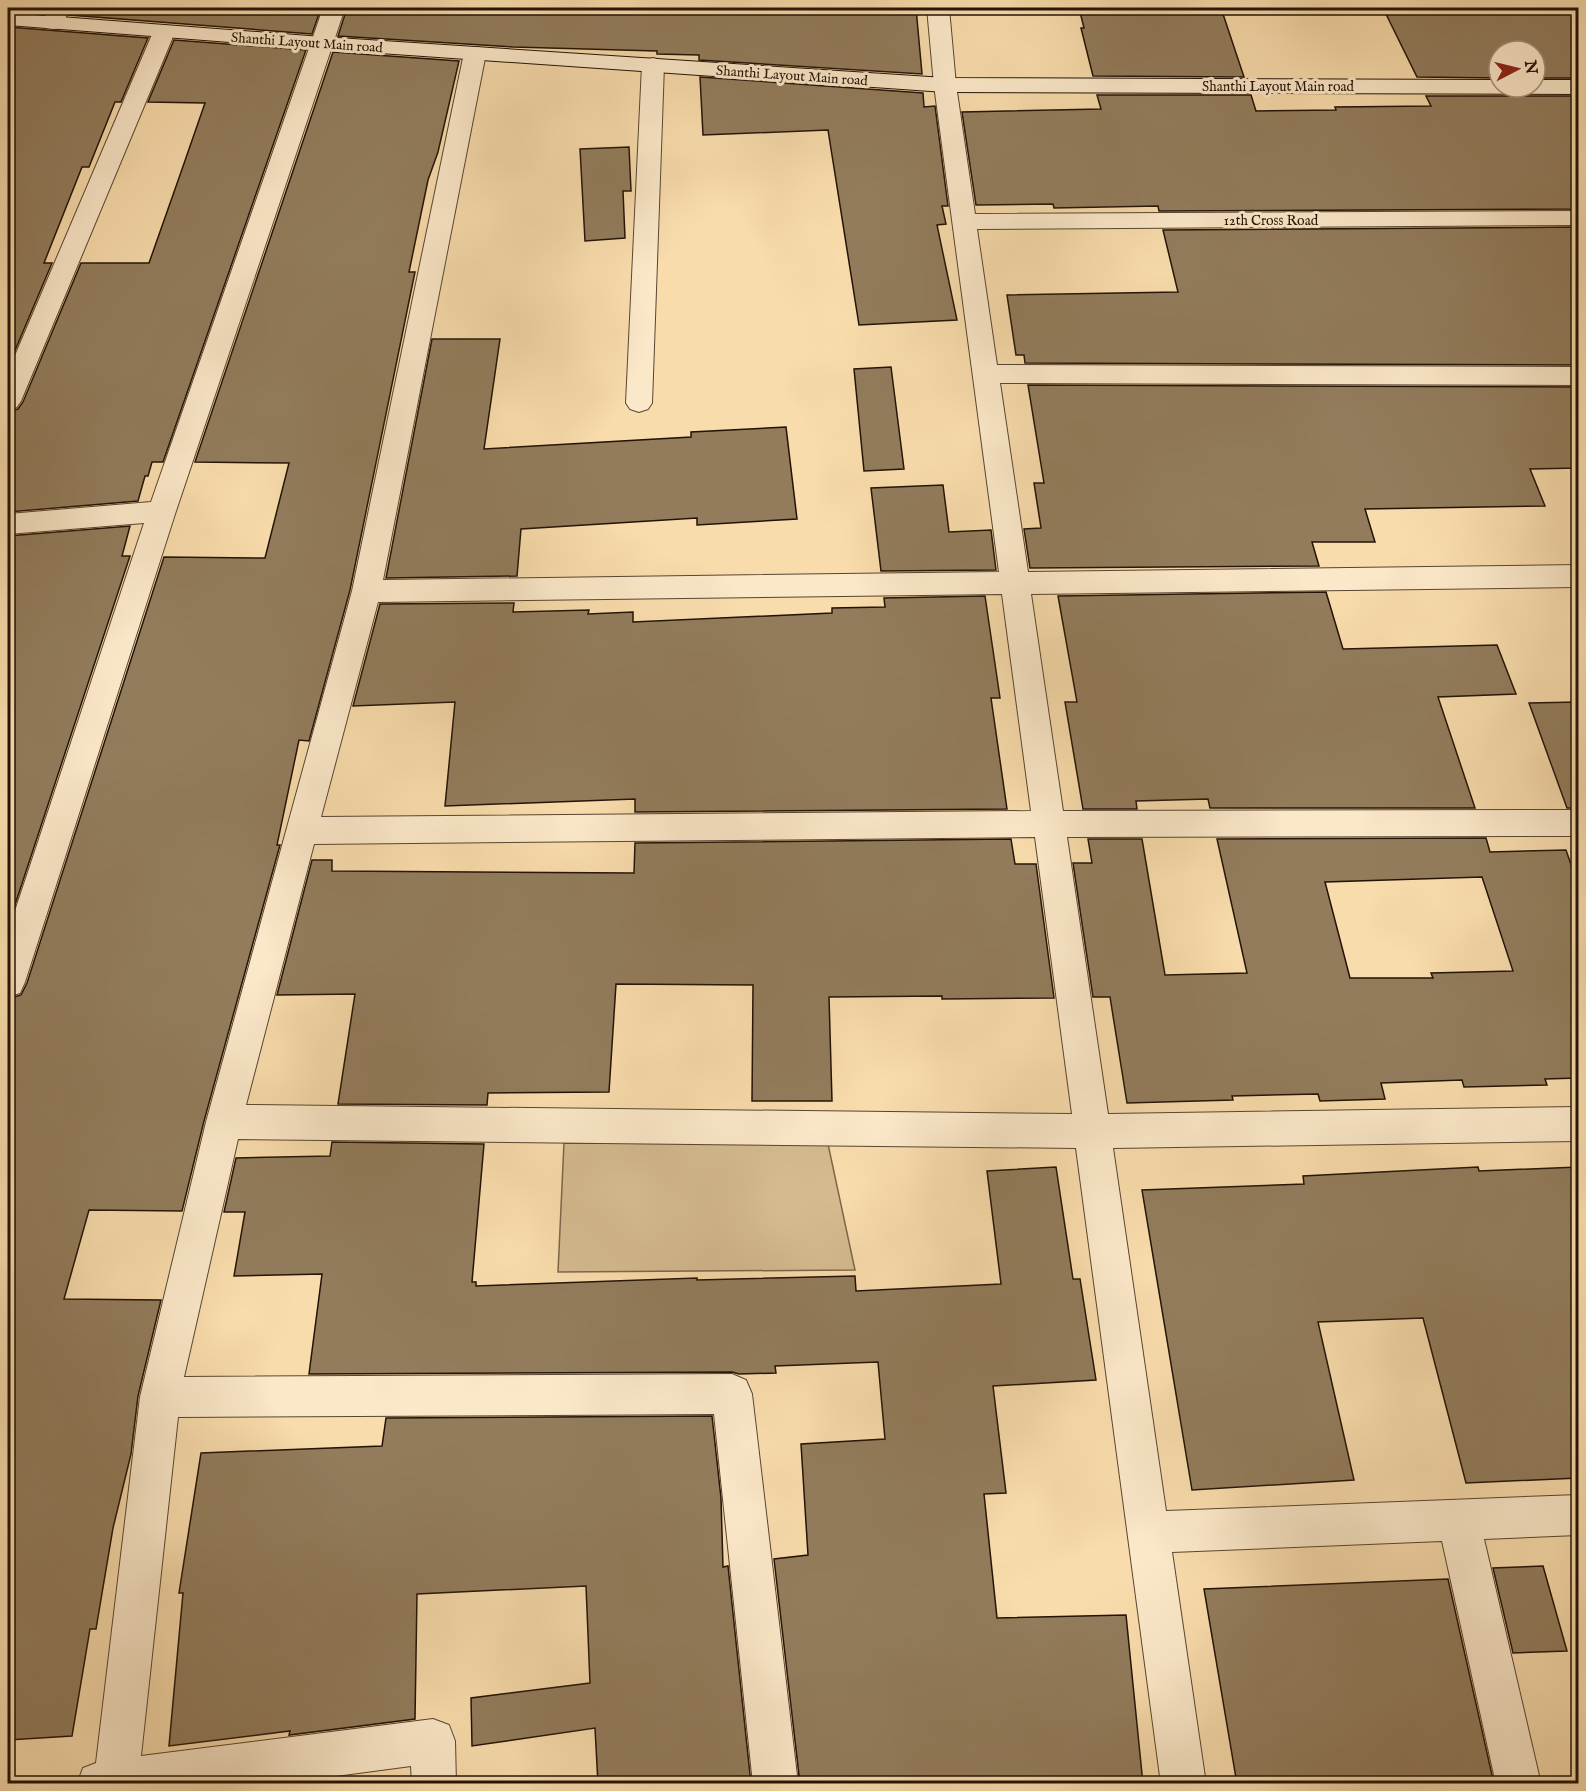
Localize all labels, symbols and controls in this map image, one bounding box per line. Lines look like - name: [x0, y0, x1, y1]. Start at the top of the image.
- street label: Shanthi Layout Main road: [231, 29, 384, 57]
- north arrow: [1487, 39, 1547, 99]
- text: N: [1519, 58, 1541, 76]
- street label: Shanthi Layout Main road: [716, 62, 869, 90]
- street label: Shanthi Layout Main road: [1202, 78, 1354, 96]
- street label: 12th Cross Road: [1224, 212, 1319, 230]

